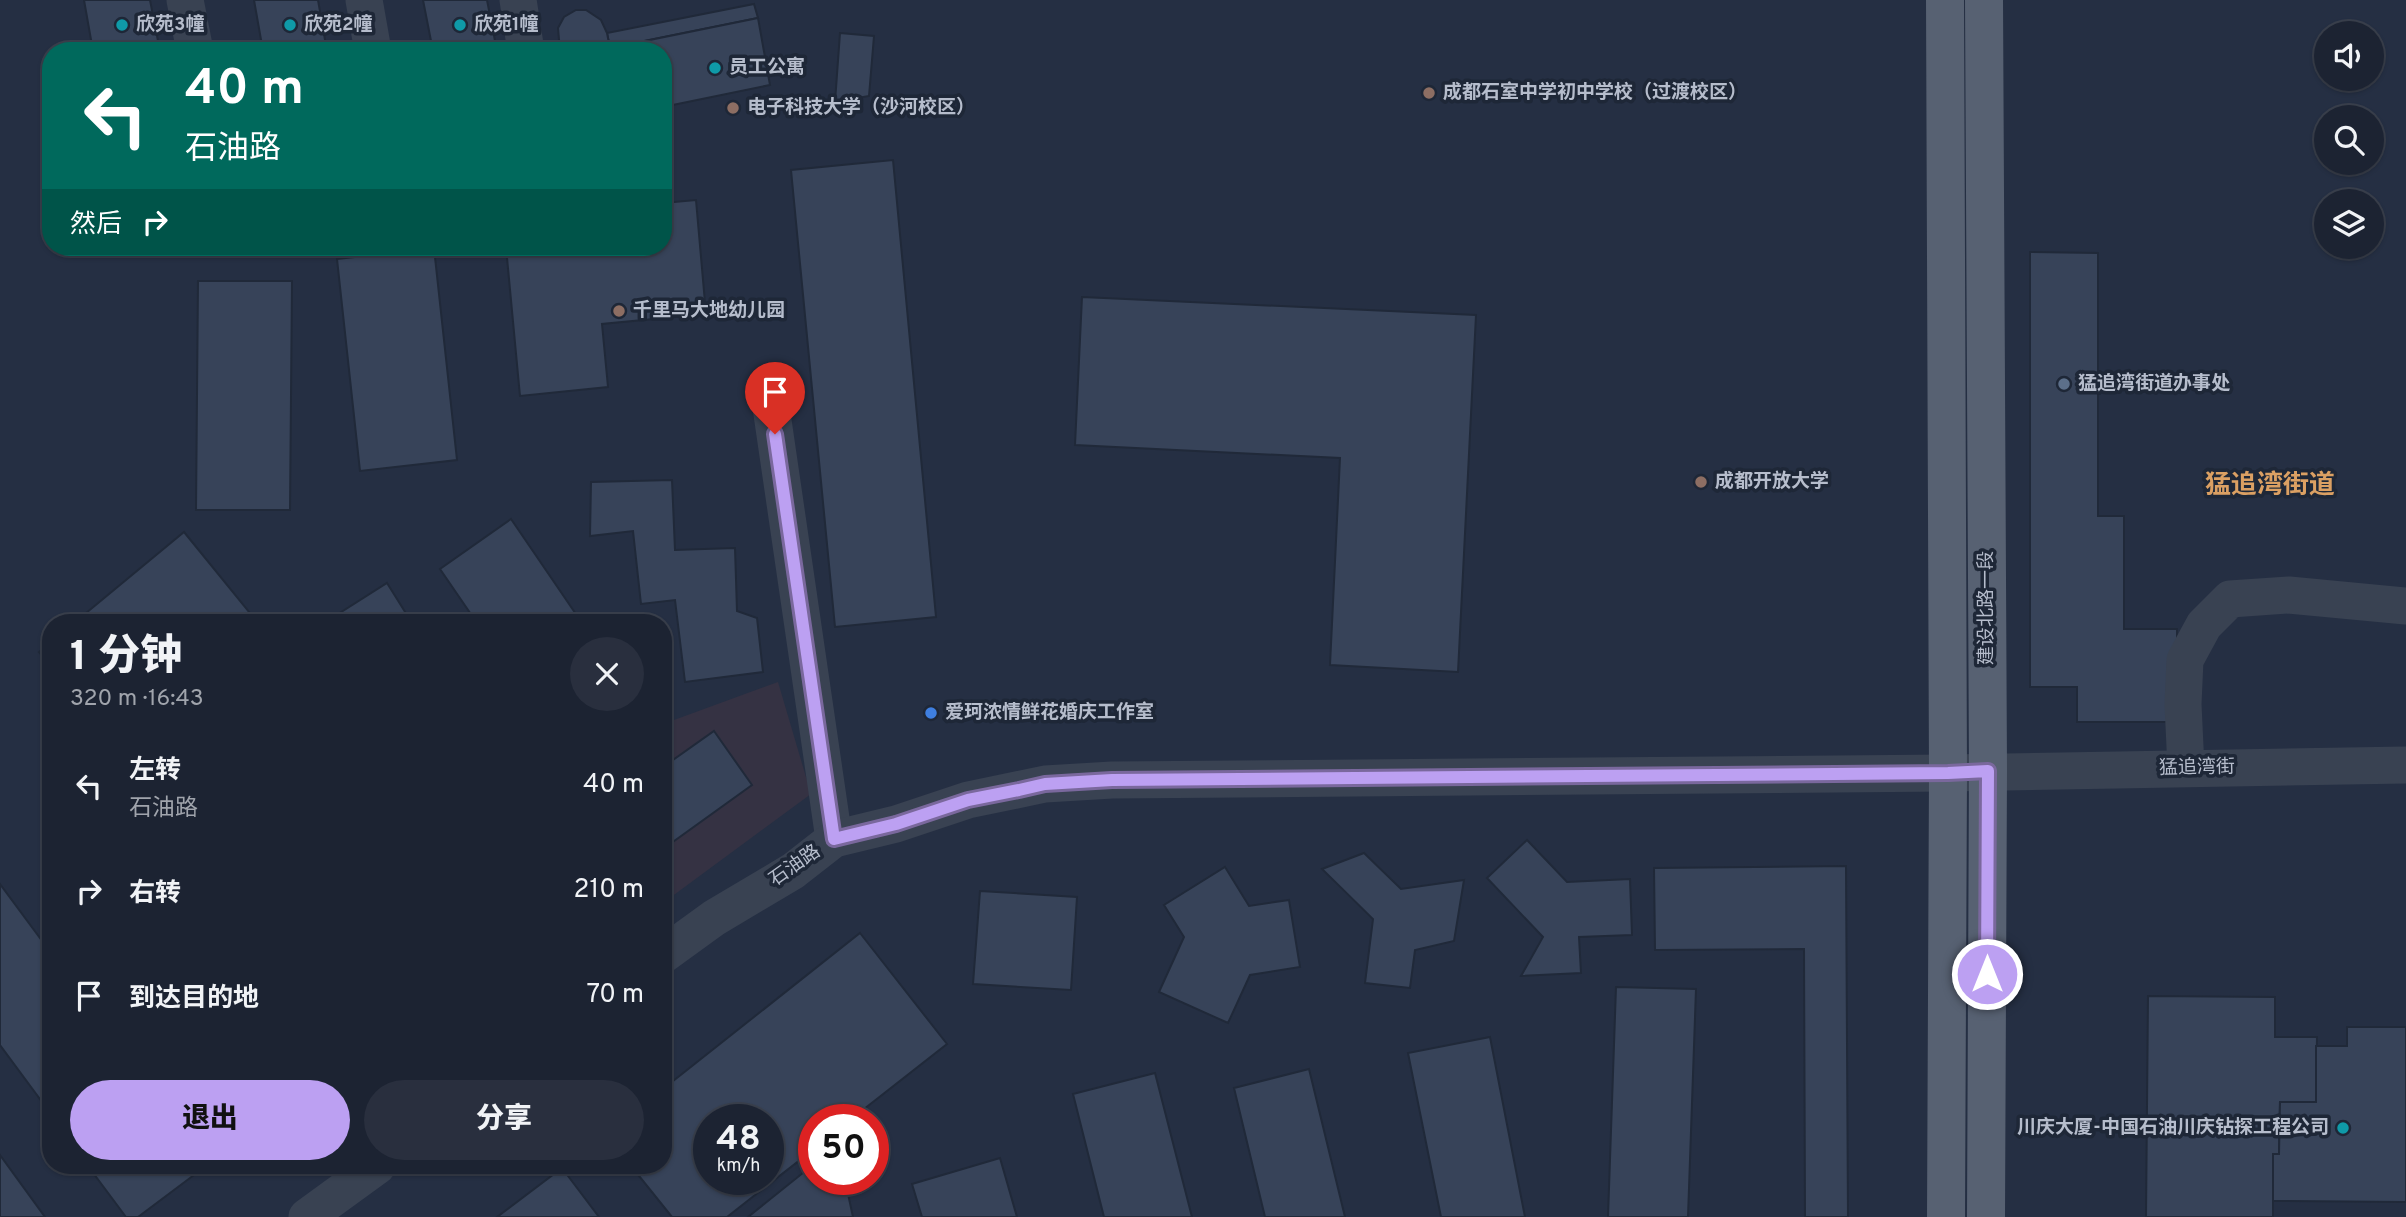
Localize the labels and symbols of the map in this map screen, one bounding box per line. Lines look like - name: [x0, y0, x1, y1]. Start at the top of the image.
- place label: 欣苑3幢: [136, 13, 204, 37]
- place label: 欣苑2幢: [304, 13, 373, 37]
- place label: 欣苑1幢: [474, 13, 539, 37]
- marker: 欣苑3幢: [114, 17, 130, 33]
- marker: 欣苑2幢: [282, 17, 298, 33]
- marker: 欣苑1幢: [452, 17, 468, 33]
- place label: 员工公寓: [729, 56, 805, 80]
- marker: 员工公寓: [707, 60, 723, 76]
- place label: 成都石室中学初中学校（过渡校区）: [1443, 81, 1747, 105]
- marker: 成都石室中学初中学校（过渡校区）: [1421, 85, 1437, 101]
- place label: 电子科技大学（沙河校区）: [747, 96, 975, 120]
- marker: 电子科技大学（沙河校区）: [725, 100, 741, 116]
- place label: 千里马大地幼儿园: [633, 299, 785, 323]
- marker: 千里马大地幼儿园: [611, 303, 627, 319]
- pin: [745, 362, 805, 434]
- place label: 猛追湾街道办事处: [2078, 372, 2230, 396]
- marker: 猛追湾街道办事处: [2056, 376, 2072, 392]
- place label: 成都开放大学: [1715, 470, 1829, 494]
- district label: 猛追湾街道: [2205, 470, 2335, 503]
- marker: 成都开放大学: [1693, 474, 1709, 490]
- street label: 建设北路一段: [1975, 551, 1999, 665]
- place label: 爱珂浓情鲜花婚庆工作室: [945, 701, 1154, 725]
- marker: 爱珂浓情鲜花婚庆工作室: [923, 705, 939, 721]
- street label: 猛追湾街: [2159, 755, 2235, 781]
- street label: 石油路: [765, 840, 825, 892]
- position arrow: [1950, 937, 2024, 1011]
- speed limit sign: 50: [798, 1104, 889, 1195]
- place label: 川庆大厦-中国石油川庆钻探工程公司: [2017, 1116, 2329, 1140]
- marker: 川庆大厦-中国石油川庆钻探工程公司: [2335, 1120, 2351, 1136]

